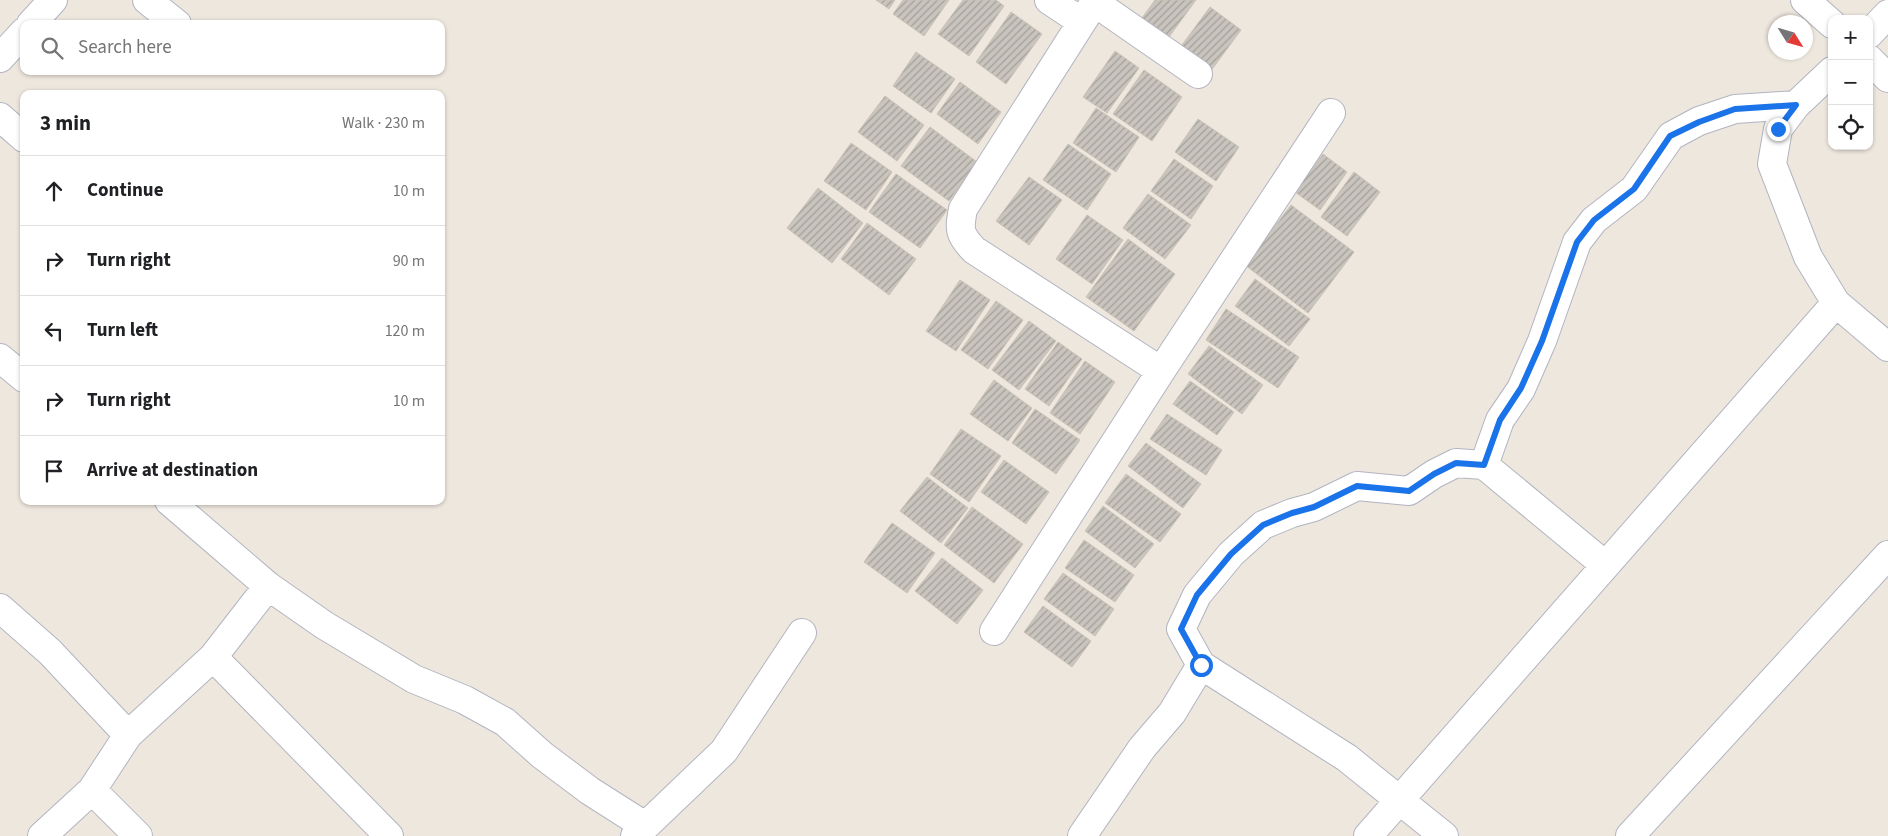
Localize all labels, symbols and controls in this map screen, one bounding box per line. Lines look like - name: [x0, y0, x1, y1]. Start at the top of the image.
- north arrow: [1768, 15, 1813, 60]
- map controls: [1828, 15, 1873, 150]
- button: +: [1828, 15, 1873, 60]
- search box: [20, 20, 445, 75]
- icon: search: [38, 34, 66, 62]
- text: Search here: [78, 34, 172, 61]
- button: −: [1828, 60, 1873, 105]
- button: locate: [1828, 105, 1873, 150]
- text: 3 min: [40, 108, 91, 138]
- text: Walk · 230 m: [342, 112, 425, 134]
- route end: [1767, 118, 1790, 141]
- icon: ahead: [40, 177, 68, 205]
- text: Continue: [87, 177, 164, 204]
- text: 10 m: [393, 180, 425, 202]
- icon: right: [40, 247, 68, 275]
- text: Turn right: [87, 247, 171, 274]
- text: 90 m: [393, 250, 425, 272]
- icon: left: [40, 317, 68, 345]
- text: Turn left: [87, 317, 158, 344]
- text: 120 m: [385, 320, 425, 342]
- icon: right: [40, 387, 68, 415]
- text: Turn right: [87, 387, 171, 414]
- text: 10 m: [393, 390, 425, 412]
- icon: arrive: [40, 457, 68, 485]
- text: Arrive at destination: [87, 457, 258, 484]
- route start: [1190, 654, 1213, 677]

